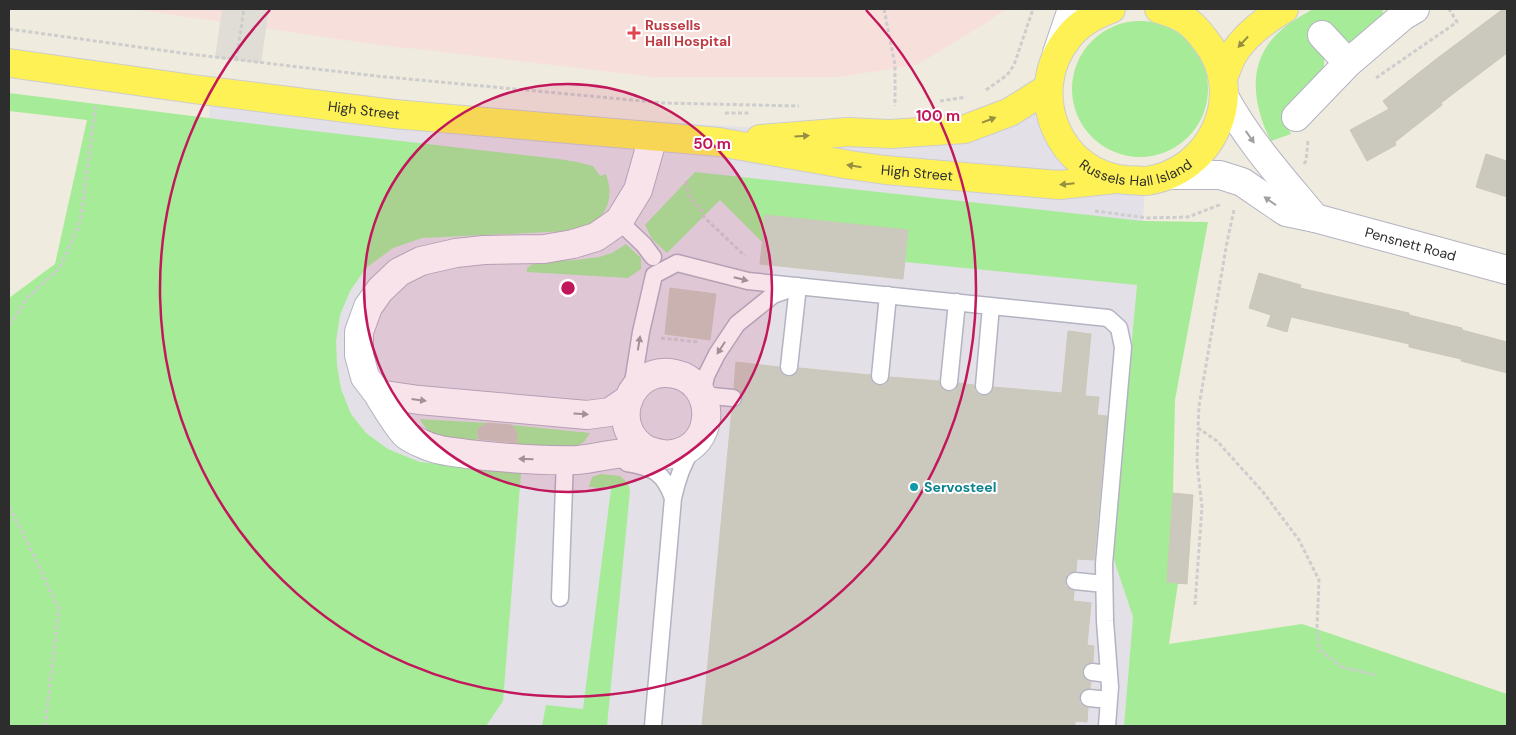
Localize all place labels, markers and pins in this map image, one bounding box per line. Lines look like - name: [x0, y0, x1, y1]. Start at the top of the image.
- place label: Russells Hall Hospital: [645, 16, 731, 50]
- marker: Russells Hall Hospital: [627, 26, 641, 40]
- centre of rings: [559, 279, 577, 297]
- place label: Servosteel: [924, 478, 996, 496]
- marker: Servosteel: [908, 481, 920, 493]

